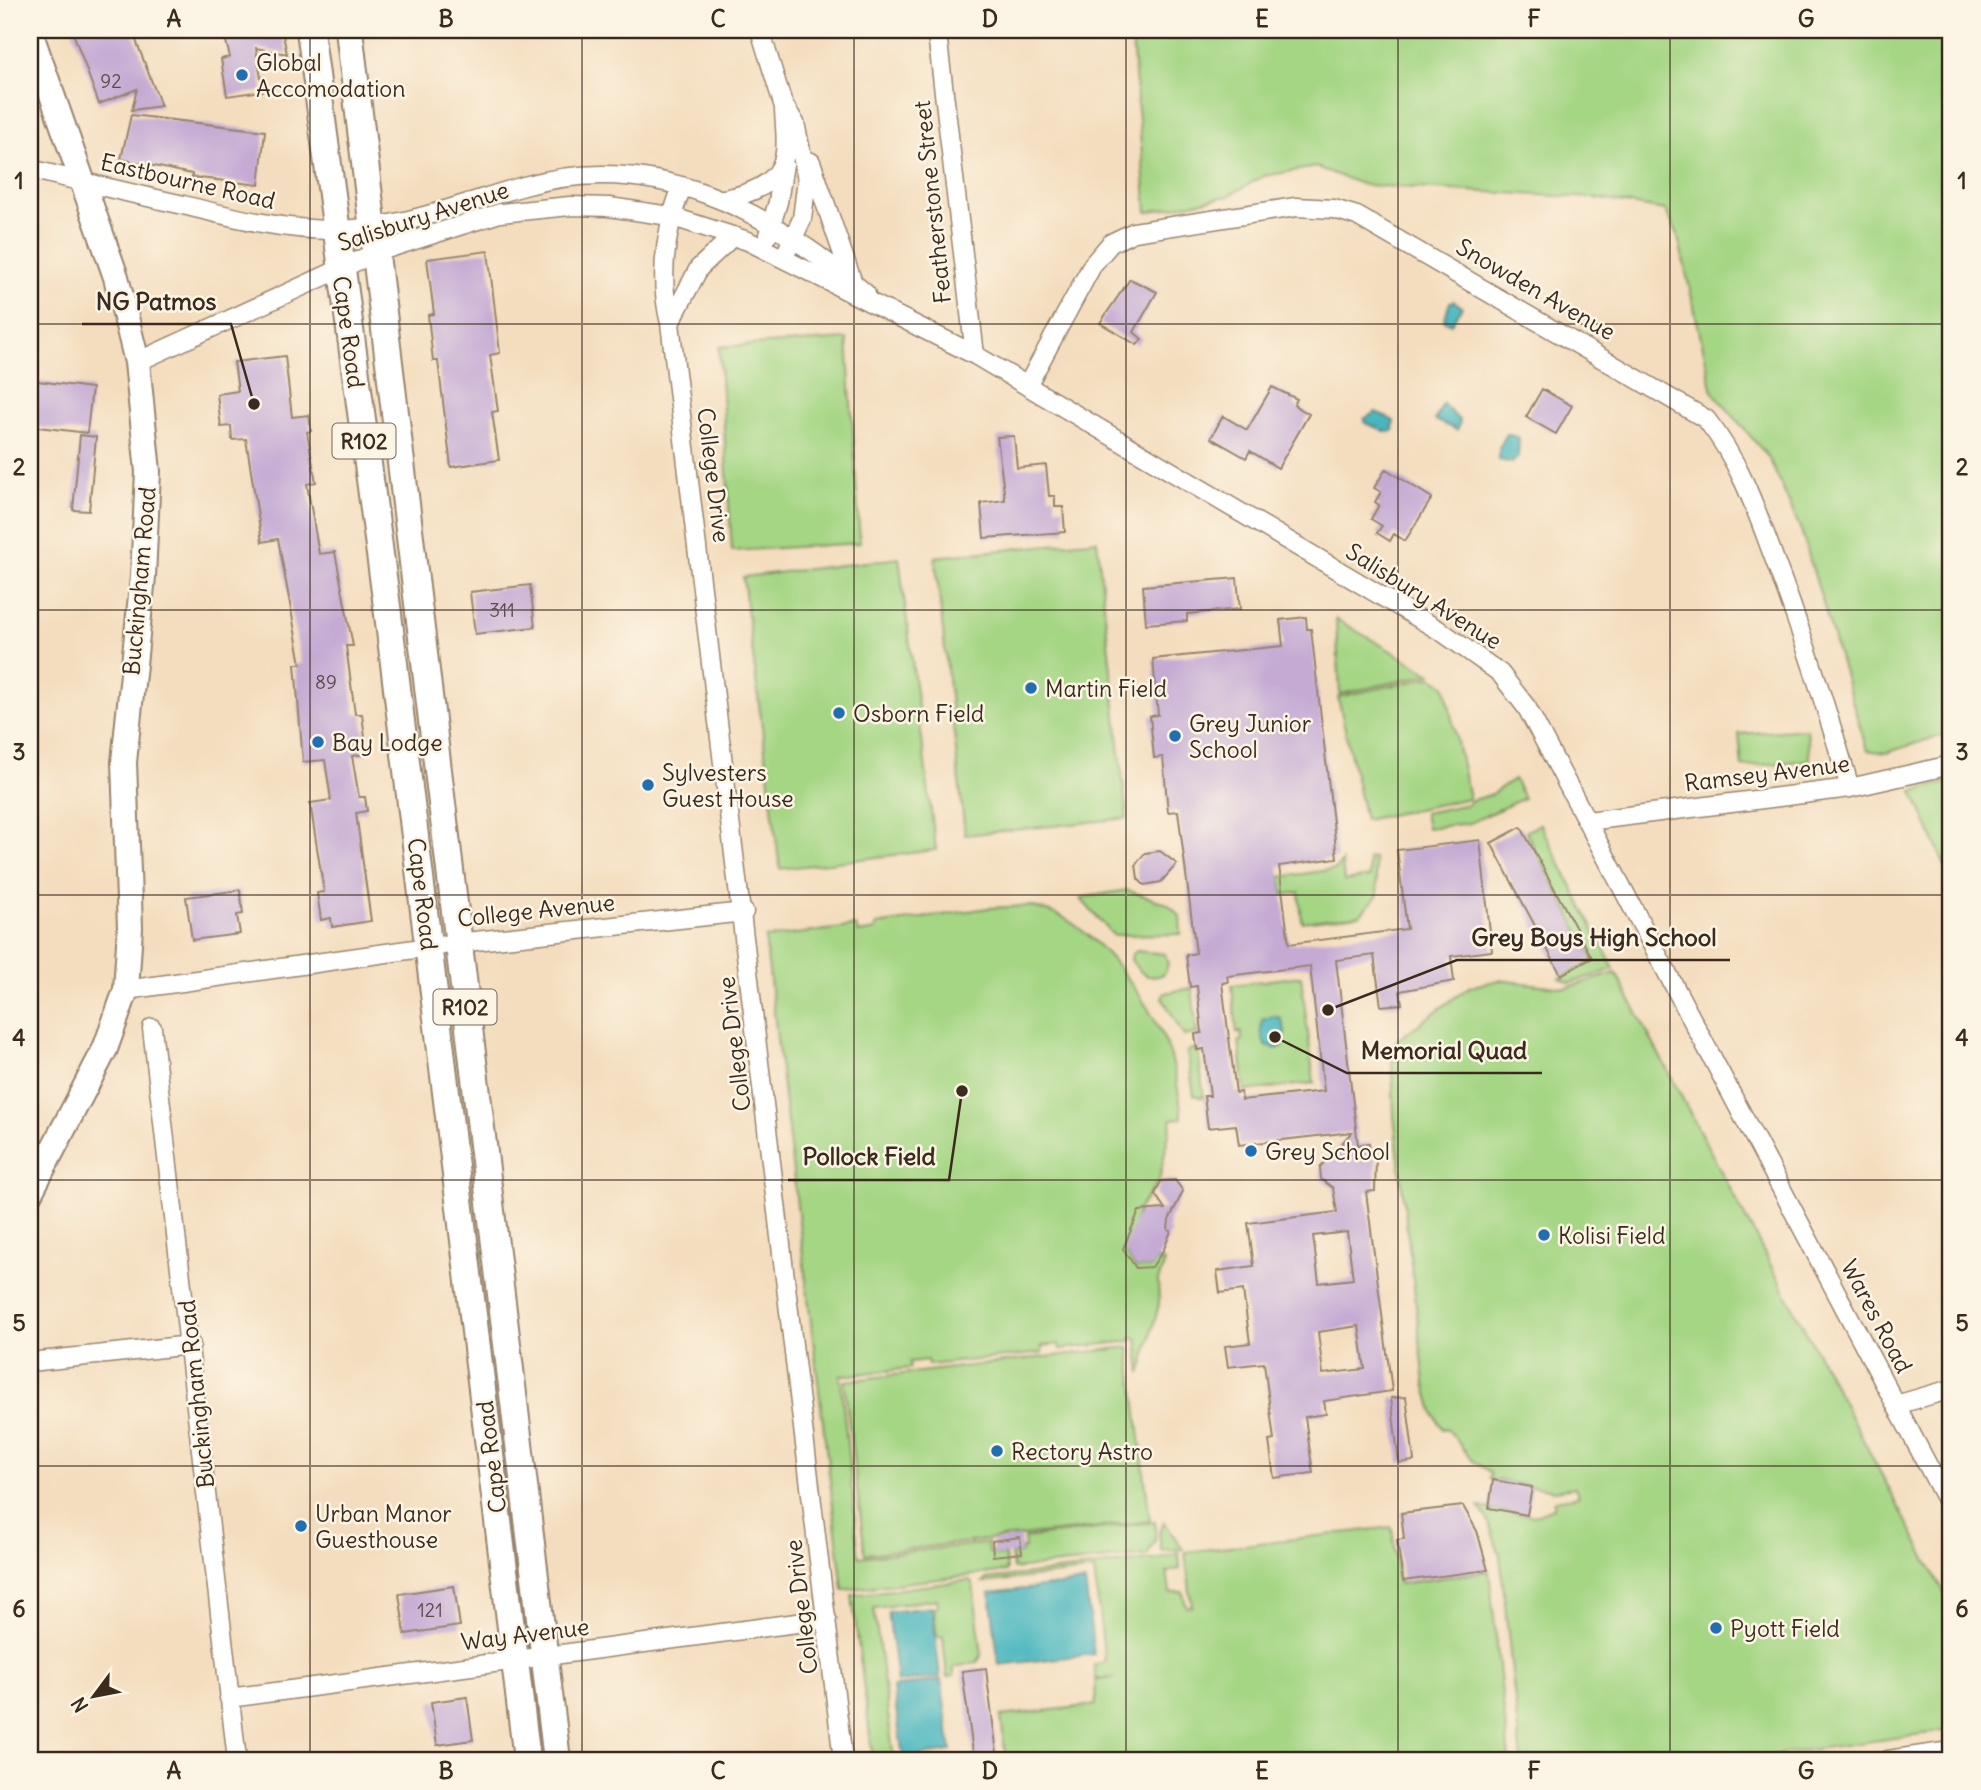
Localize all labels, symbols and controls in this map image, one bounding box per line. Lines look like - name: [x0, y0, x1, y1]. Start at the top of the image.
- text: A: [167, 4, 182, 33]
- text: B: [438, 4, 454, 33]
- text: C: [710, 4, 726, 33]
- text: D: [982, 4, 998, 33]
- text: E: [1255, 4, 1269, 33]
- text: F: [1527, 4, 1541, 33]
- text: G: [1798, 4, 1814, 33]
- place label: Global Accomodation: [256, 48, 406, 103]
- marker: Global Accomodation: [234, 67, 250, 83]
- house number: 92: [100, 69, 122, 93]
- street label: Featherstone Street: [907, 99, 957, 305]
- street label: Eastbourne Road: [98, 147, 278, 215]
- text: 1: [14, 166, 24, 195]
- text: 1: [1957, 166, 1967, 195]
- street label: Salisbury Avenue: [334, 175, 512, 257]
- street label: Snowden Avenue: [1451, 232, 1621, 346]
- street label: Cape Road: [327, 274, 371, 390]
- callout: NG Patmos: [82, 279, 231, 324]
- text: NG Patmos: [96, 286, 216, 316]
- street label: College Drive: [691, 406, 737, 544]
- road number: R102: [332, 424, 396, 458]
- text: 2: [13, 452, 26, 481]
- text: 2: [1956, 452, 1969, 481]
- street label: Buckingham Road: [116, 486, 162, 676]
- street label: Salisbury Avenue: [1341, 537, 1507, 655]
- house number: 311: [489, 598, 515, 622]
- house number: 89: [315, 670, 337, 694]
- place label: Martin Field: [1045, 674, 1167, 703]
- marker: Martin Field: [1023, 680, 1039, 696]
- place label: Osborn Field: [853, 699, 984, 728]
- marker: Osborn Field: [831, 705, 847, 721]
- place label: Grey Junior School: [1189, 709, 1312, 764]
- place label: Bay Lodge: [332, 728, 443, 757]
- marker: Grey Junior School: [1167, 728, 1183, 744]
- marker: Bay Lodge: [310, 734, 326, 750]
- text: 3: [12, 737, 26, 766]
- text: 3: [1955, 737, 1969, 766]
- street label: Ramsey Avenue: [1683, 748, 1851, 798]
- place label: Sylvesters Guest House: [662, 758, 794, 813]
- marker: Sylvesters Guest House: [640, 777, 656, 793]
- street label: Cape Road: [402, 836, 444, 952]
- street label: College Avenue: [456, 887, 616, 933]
- callout: Grey Boys High School: [1457, 915, 1730, 960]
- text: Grey Boys High School: [1471, 922, 1717, 952]
- street label: College Drive: [711, 975, 757, 1113]
- road number: R102: [434, 990, 496, 1024]
- text: 4: [12, 1023, 26, 1052]
- text: 4: [1955, 1023, 1969, 1052]
- callout: Memorial Quad: [1347, 1028, 1542, 1073]
- text: Memorial Quad: [1361, 1035, 1527, 1065]
- callout: Pollock Field: [788, 1135, 949, 1180]
- place label: Grey School: [1265, 1137, 1390, 1166]
- text: Pollock Field: [802, 1141, 936, 1171]
- marker: Grey School: [1243, 1143, 1259, 1159]
- place label: Kolisi Field: [1558, 1221, 1666, 1250]
- marker: Kolisi Field: [1536, 1227, 1552, 1243]
- street label: Wares Road: [1835, 1254, 1919, 1378]
- street label: Buckingham Road: [172, 1298, 220, 1490]
- text: 5: [12, 1308, 26, 1337]
- text: 5: [1955, 1308, 1969, 1337]
- street label: Cape Road: [470, 1399, 512, 1515]
- place label: Rectory Astro: [1011, 1437, 1153, 1466]
- marker: Rectory Astro: [989, 1443, 1005, 1459]
- place label: Urban Manor Guesthouse: [315, 1499, 452, 1554]
- marker: Urban Manor Guesthouse: [293, 1518, 309, 1534]
- street label: College Drive: [778, 1538, 824, 1676]
- text: 6: [12, 1594, 26, 1623]
- text: 6: [1955, 1594, 1969, 1623]
- house number: 121: [417, 1598, 443, 1622]
- street label: Way Avenue: [459, 1612, 591, 1656]
- place label: Pyott Field: [1730, 1614, 1840, 1643]
- marker: Pyott Field: [1708, 1620, 1724, 1636]
- north arrow: [60, 1660, 130, 1730]
- text: N: [66, 1693, 93, 1717]
- text: A: [167, 1756, 182, 1785]
- text: B: [438, 1756, 454, 1785]
- text: C: [710, 1756, 726, 1785]
- text: D: [982, 1756, 998, 1785]
- text: E: [1255, 1756, 1269, 1785]
- text: F: [1527, 1756, 1541, 1785]
- text: G: [1798, 1756, 1814, 1785]

